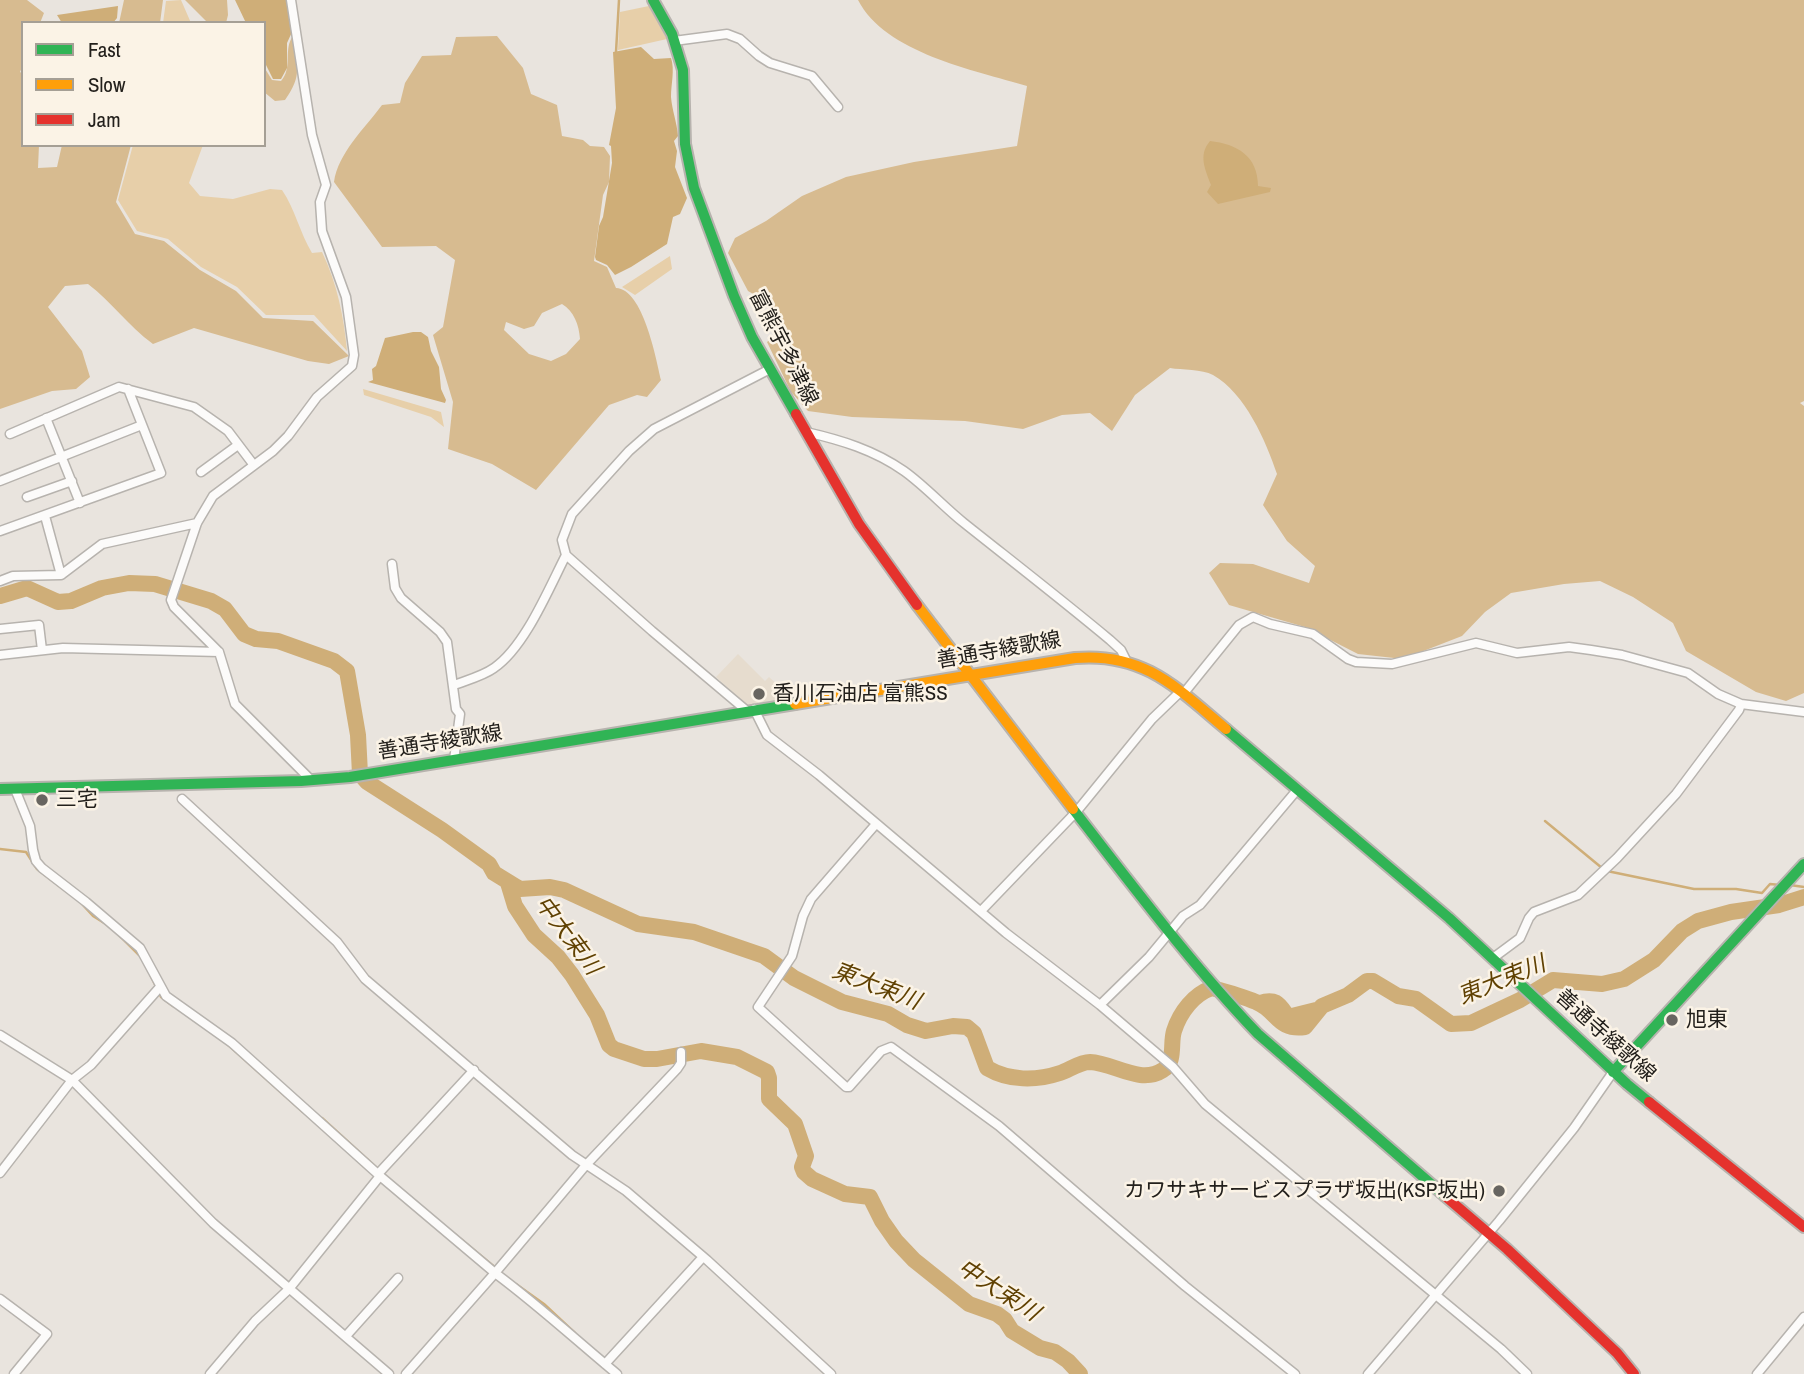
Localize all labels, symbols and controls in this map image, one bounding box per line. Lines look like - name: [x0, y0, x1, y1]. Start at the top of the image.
- legend: [21, 21, 266, 147]
- text: Fast: [88, 35, 121, 64]
- text: Slow: [88, 70, 125, 99]
- text: Jam: [88, 105, 121, 134]
- street label: 富熊宇多津線: [743, 286, 823, 410]
- street label: 善通寺綾歌線: [935, 628, 1063, 674]
- place label: 香川石油店 富熊SS: [773, 681, 948, 707]
- marker: 香川石油店 富熊SS: [751, 686, 767, 702]
- street label: 善通寺綾歌線: [376, 721, 504, 765]
- place label: 三宅: [56, 787, 98, 813]
- marker: 三宅: [34, 792, 50, 808]
- water label: 中大束川: [528, 891, 606, 981]
- water label: 東大束川: [1454, 951, 1550, 1011]
- water label: 東大束川: [828, 958, 924, 1016]
- street label: 善通寺綾歌線: [1550, 984, 1660, 1088]
- place label: 旭東: [1686, 1007, 1728, 1033]
- marker: 旭東: [1664, 1012, 1680, 1028]
- place label: カワサキサービスプラザ坂出(KSP坂出): [1124, 1178, 1485, 1204]
- marker: カワサキサービスプラザ坂出(KSP坂出): [1491, 1183, 1507, 1199]
- water label: 中大束川: [952, 1254, 1044, 1328]

